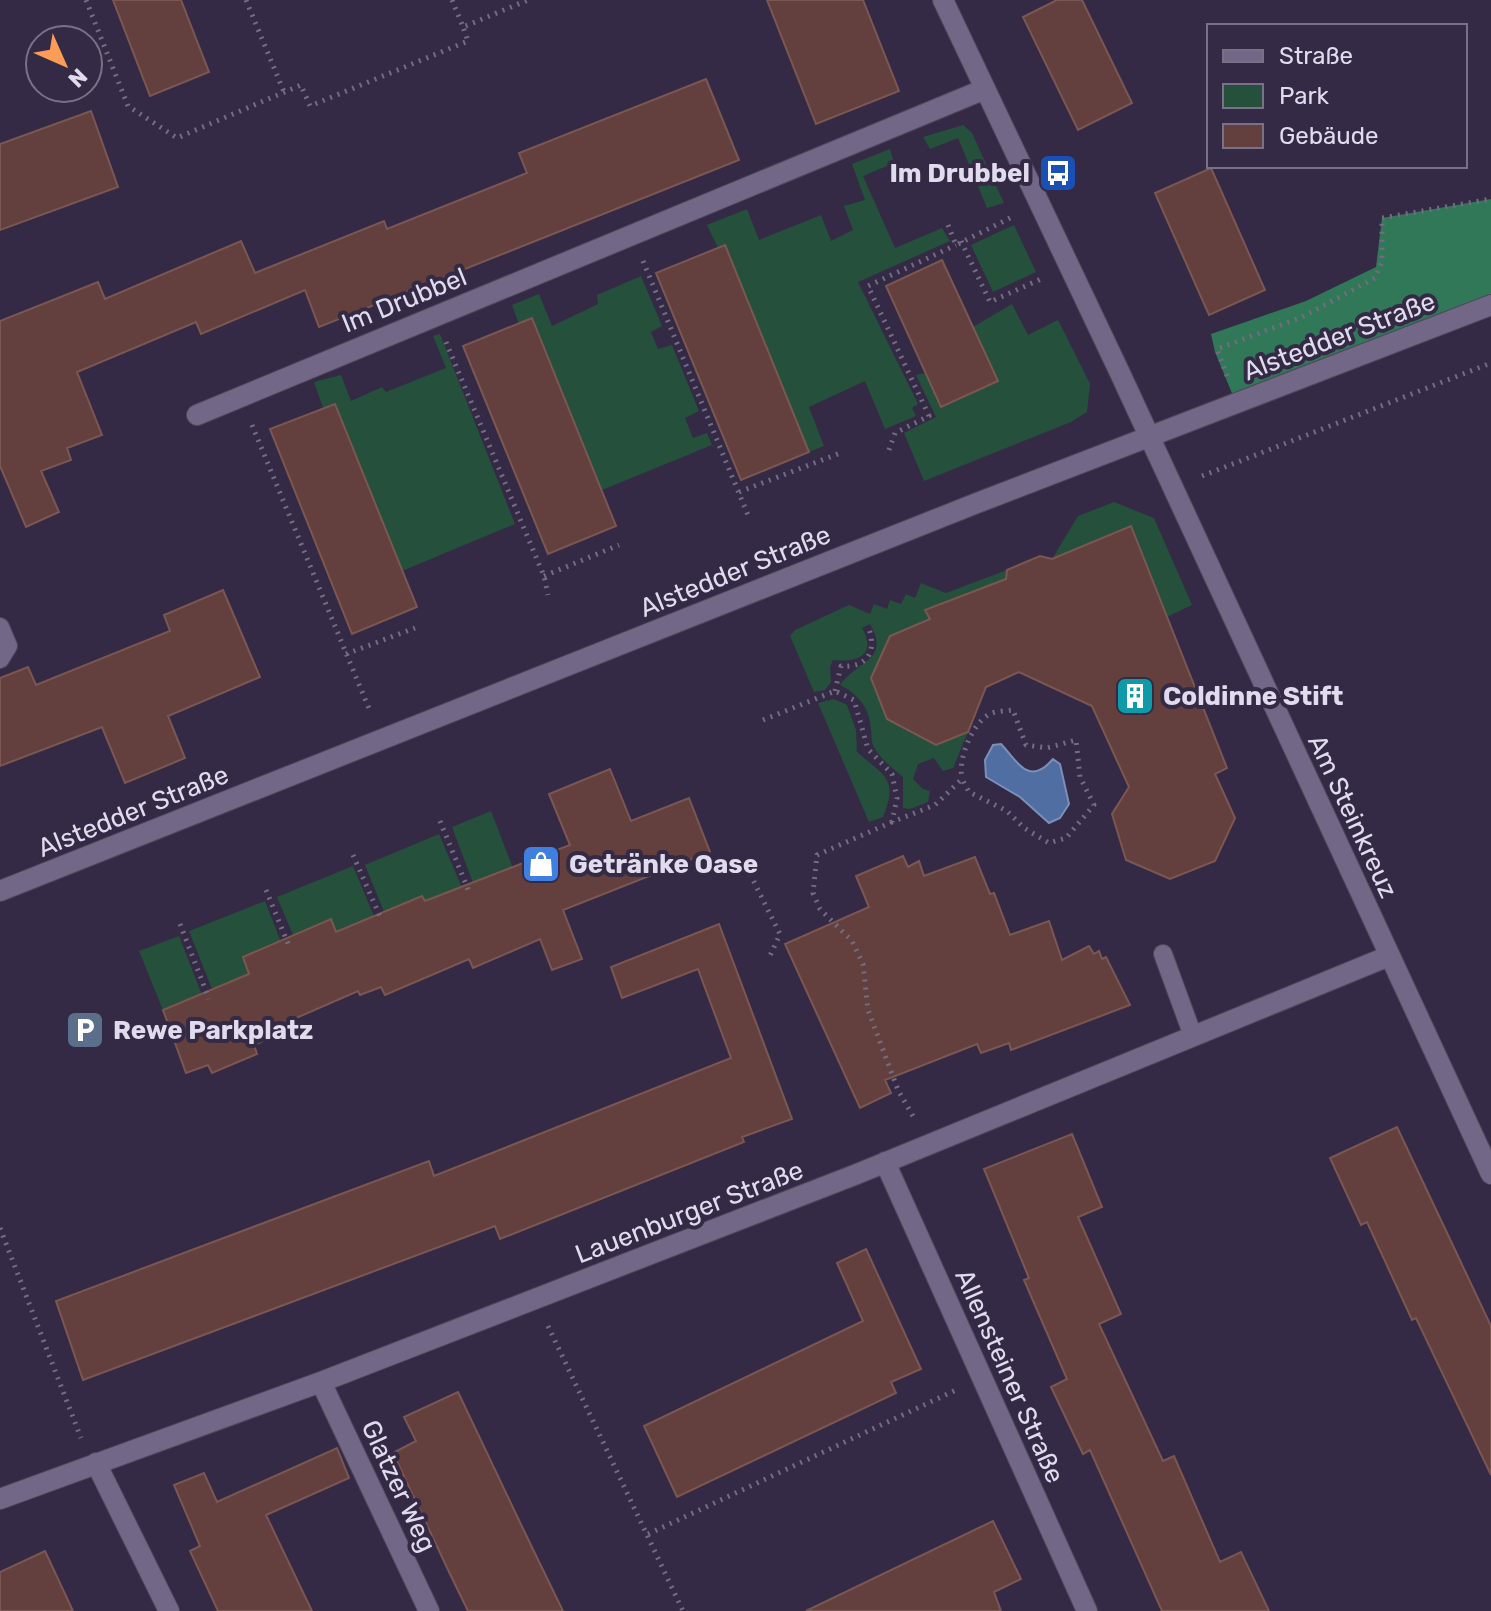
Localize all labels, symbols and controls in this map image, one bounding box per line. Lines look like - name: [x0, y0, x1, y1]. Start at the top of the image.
- north arrow: [24, 24, 104, 104]
- legend: [1207, 24, 1467, 168]
- text: Straße: [1279, 42, 1353, 70]
- text: N: [63, 63, 93, 93]
- text: Park: [1279, 82, 1330, 110]
- text: Gebäude: [1279, 122, 1378, 150]
- bus stop icon: Im Drubbel: [1037, 152, 1079, 194]
- place label: Im Drubbel: [889, 158, 1030, 189]
- street label: Im Drubbel: [337, 261, 471, 340]
- street label: Alstedder Straße: [1239, 286, 1440, 387]
- street label: Alstedder Straße: [635, 519, 835, 624]
- building icon: Coldinne Stift: [1114, 675, 1156, 717]
- place label: Coldinne Stift: [1163, 681, 1343, 712]
- street label: Am Steinkreuz: [1301, 730, 1404, 903]
- street label: Alstedder Straße: [33, 759, 233, 864]
- shop icon: Getränke Oase: [520, 843, 562, 885]
- place label: Getränke Oase: [569, 849, 758, 880]
- parking icon: Rewe Parkplatz: [64, 1009, 106, 1051]
- place label: Rewe Parkplatz: [113, 1015, 313, 1046]
- street label: Lauenburger Straße: [571, 1155, 808, 1270]
- street label: Allensteiner Straße: [948, 1264, 1071, 1488]
- street label: Glatzer Weg: [355, 1415, 443, 1557]

